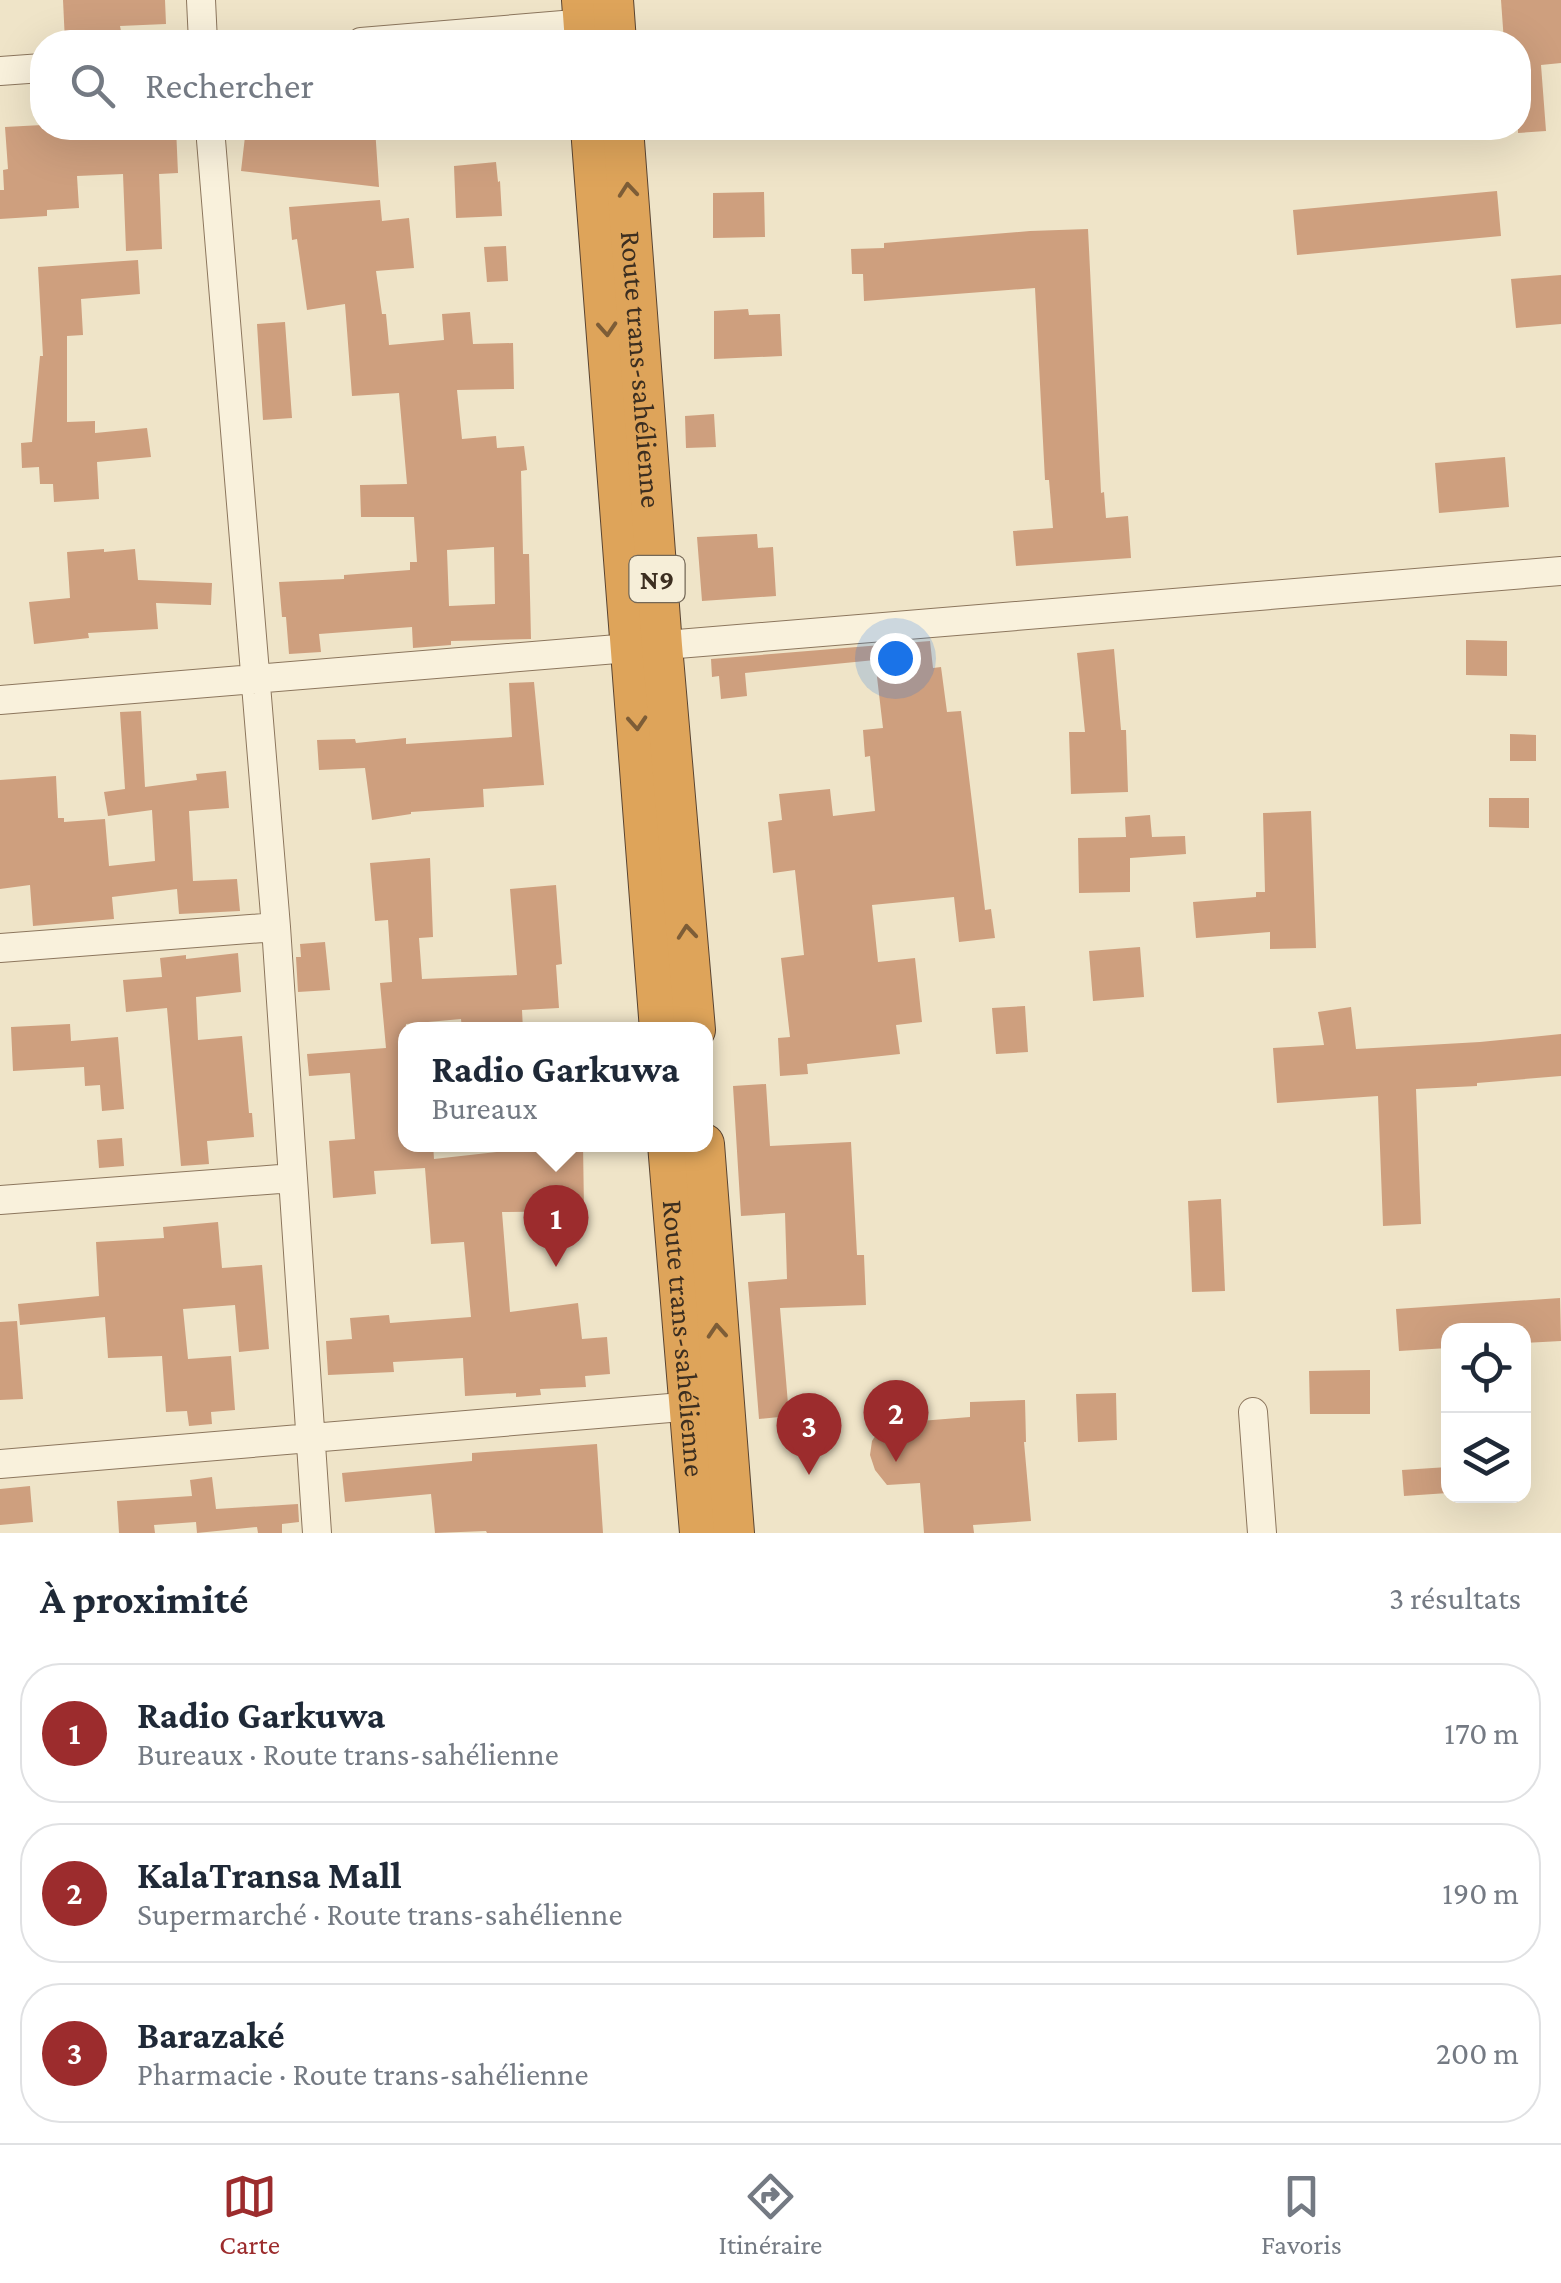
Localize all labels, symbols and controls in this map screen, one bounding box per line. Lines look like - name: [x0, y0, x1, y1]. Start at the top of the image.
- search box: [30, 30, 1531, 140]
- icon: search: [65, 58, 120, 113]
- text: Rechercher: [145, 64, 314, 106]
- one-way arrow: [618, 181, 640, 197]
- street label: Route trans-sahélienne: [615, 230, 669, 509]
- one-way arrow: [595, 322, 617, 338]
- road number: N9: [630, 556, 684, 602]
- your location: [870, 633, 921, 684]
- one-way arrow: [625, 716, 647, 732]
- one-way arrow: [676, 924, 698, 940]
- popup: [398, 1022, 713, 1152]
- text: Radio Garkuwa: [431, 1048, 680, 1090]
- text: Bureaux: [431, 1090, 537, 1126]
- pin: 1: [524, 1184, 588, 1267]
- street label: Route trans-sahélienne: [657, 1199, 712, 1478]
- one-way arrow: [707, 1323, 728, 1339]
- map controls: [1441, 1323, 1531, 1503]
- button: locate: [1441, 1323, 1531, 1413]
- pin: 2: [864, 1380, 928, 1462]
- pin: 3: [776, 1392, 842, 1475]
- button: layers: [1441, 1413, 1531, 1503]
- text: À proximité: [40, 1575, 248, 1622]
- text: 3 résultats: [1389, 1580, 1521, 1616]
- text: Radio Garkuwa: [137, 1694, 385, 1736]
- text: 1: [69, 1715, 80, 1751]
- text: 170 m: [1444, 1715, 1519, 1751]
- text: Bureaux · Route trans-sahélienne: [137, 1736, 559, 1772]
- text: KalaTransa Mall: [137, 1854, 402, 1896]
- text: 2: [66, 1875, 83, 1911]
- text: 190 m: [1442, 1875, 1519, 1911]
- text: Supermarché · Route trans-sahélienne: [137, 1896, 623, 1932]
- text: Barazaké: [137, 2014, 285, 2056]
- text: 3: [67, 2035, 82, 2071]
- text: 200 m: [1436, 2035, 1519, 2071]
- text: Pharmacie · Route trans-sahélienne: [137, 2056, 588, 2092]
- tab: Carte: [219, 2169, 280, 2260]
- tab: Itinéraire: [719, 2169, 822, 2260]
- tab: Favoris: [1261, 2169, 1342, 2260]

